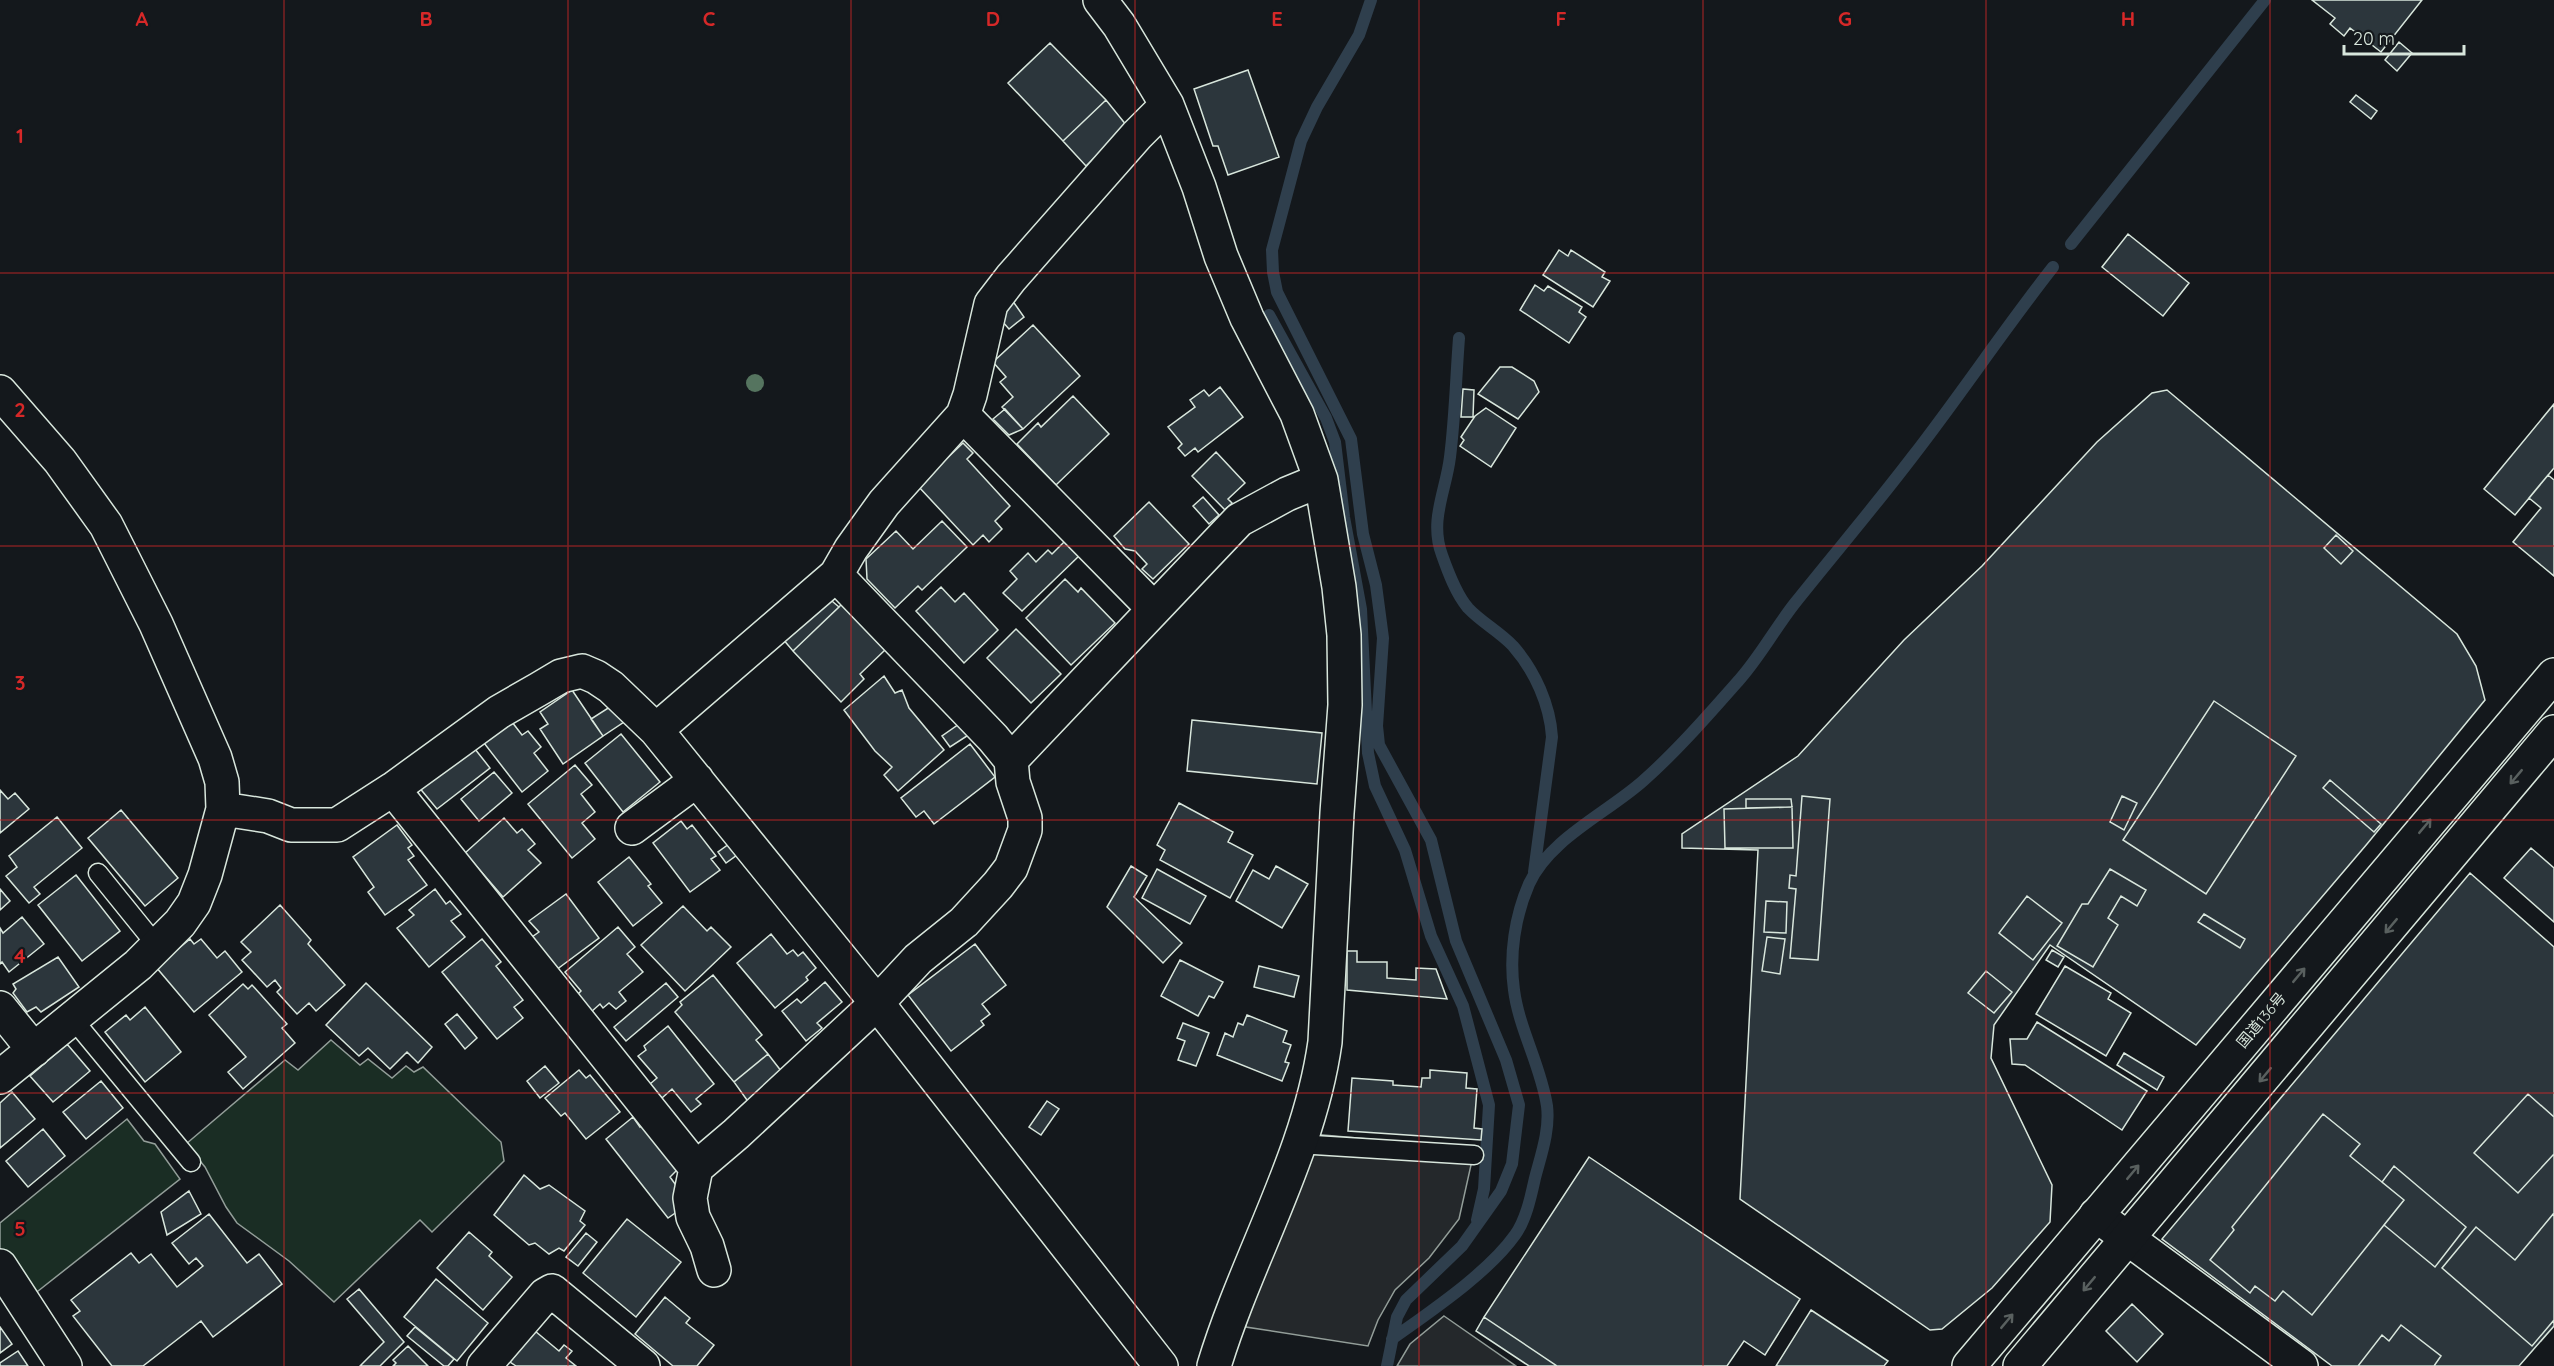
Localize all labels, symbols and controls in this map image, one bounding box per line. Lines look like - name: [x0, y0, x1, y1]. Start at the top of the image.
- text: A: [136, 6, 149, 31]
- text: B: [419, 6, 433, 31]
- text: C: [703, 6, 716, 31]
- text: D: [986, 6, 1000, 31]
- text: E: [1271, 6, 1283, 31]
- text: F: [1555, 6, 1567, 31]
- text: G: [1838, 6, 1852, 31]
- text: H: [2121, 6, 2135, 31]
- scale bar: [2344, 18, 2464, 56]
- text: 20 m: [2353, 27, 2395, 50]
- text: 1: [16, 123, 24, 148]
- text: 2: [14, 397, 26, 422]
- text: 3: [15, 670, 25, 695]
- one-way arrow: [2510, 769, 2523, 785]
- one-way arrow: [2419, 818, 2432, 834]
- one-way arrow: [2384, 918, 2397, 934]
- text: 4: [14, 943, 26, 968]
- one-way arrow: [2293, 967, 2306, 983]
- street label: 国道136号: [2232, 988, 2290, 1052]
- one-way arrow: [2258, 1067, 2272, 1082]
- one-way arrow: [2126, 1164, 2139, 1180]
- text: 5: [14, 1216, 26, 1241]
- one-way arrow: [2082, 1276, 2096, 1291]
- one-way arrow: [2000, 1314, 2014, 1329]

